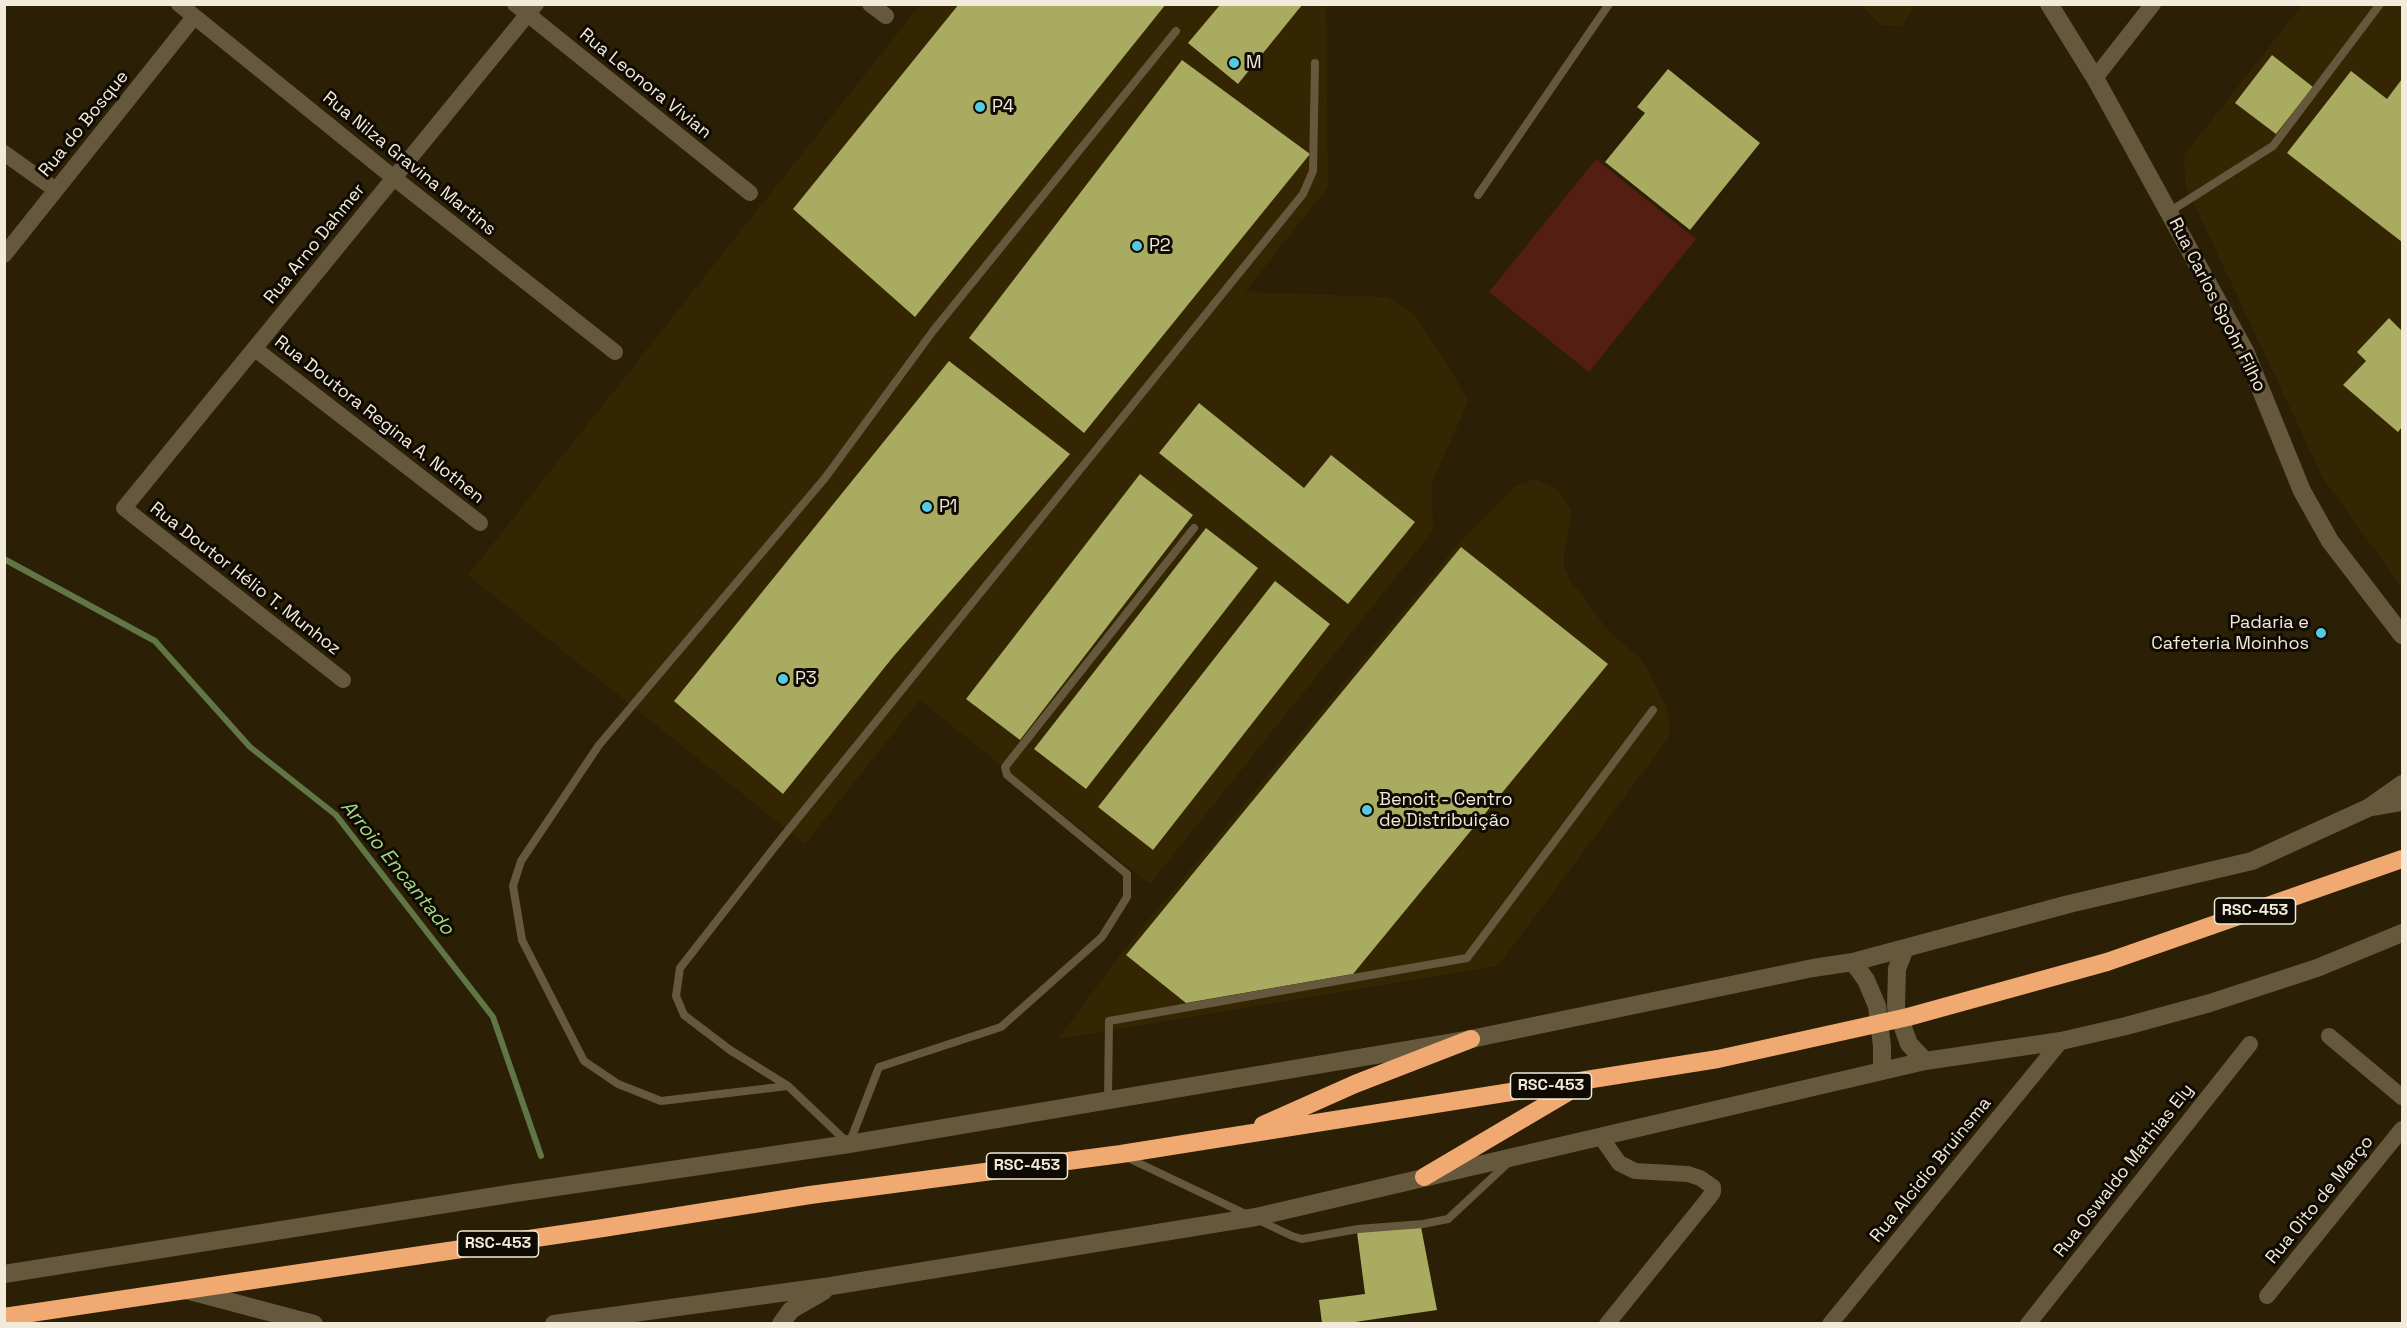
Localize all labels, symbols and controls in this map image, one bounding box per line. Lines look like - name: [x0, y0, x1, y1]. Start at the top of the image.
- street label: Rua Leonora Vivian: [575, 24, 715, 144]
- place label: M: [1246, 52, 1262, 74]
- marker: M: [1227, 56, 1241, 70]
- street label: Rua do Bosque: [35, 67, 133, 181]
- street label: Rua Nilza Gravina Martins: [318, 87, 500, 241]
- place label: P4: [992, 96, 1014, 118]
- marker: P4: [973, 100, 987, 114]
- street label: Rua Arno Dahmer: [260, 180, 370, 308]
- street label: Rua Carlos Spohr Filho: [2164, 214, 2270, 396]
- place label: P2: [1149, 235, 1171, 257]
- marker: P2: [1130, 239, 1144, 253]
- street label: Rua Doutora Regina A. Nothen: [270, 331, 488, 509]
- place label: P1: [939, 496, 957, 518]
- street label: Rua Doutor Hélio T. Munhoz: [145, 498, 345, 660]
- marker: P1: [920, 500, 934, 514]
- place label: Padaria e Cafeteria Moinhos: [2151, 612, 2309, 654]
- marker: Padaria e Cafeteria Moinhos: [2314, 626, 2328, 640]
- place label: P3: [795, 668, 817, 690]
- marker: P3: [776, 672, 790, 686]
- place label: Benoit - Centro de Distribuição: [1379, 789, 1513, 832]
- water label: Arroio Encantado: [335, 796, 459, 940]
- marker: Benoit - Centro de Distribuição: [1360, 803, 1374, 817]
- road number: RSC-453: [2214, 898, 2296, 924]
- road number: RSC-453: [1510, 1073, 1592, 1099]
- street label: Rua Oswaldo Mathias Ely: [2050, 1080, 2198, 1262]
- street label: Rua Alcidio Bruinsma: [1866, 1093, 1996, 1247]
- street label: Rua Oito de Março: [2262, 1132, 2378, 1268]
- road number: RSC-453: [986, 1153, 1068, 1179]
- road number: RSC-453: [458, 1231, 538, 1257]

